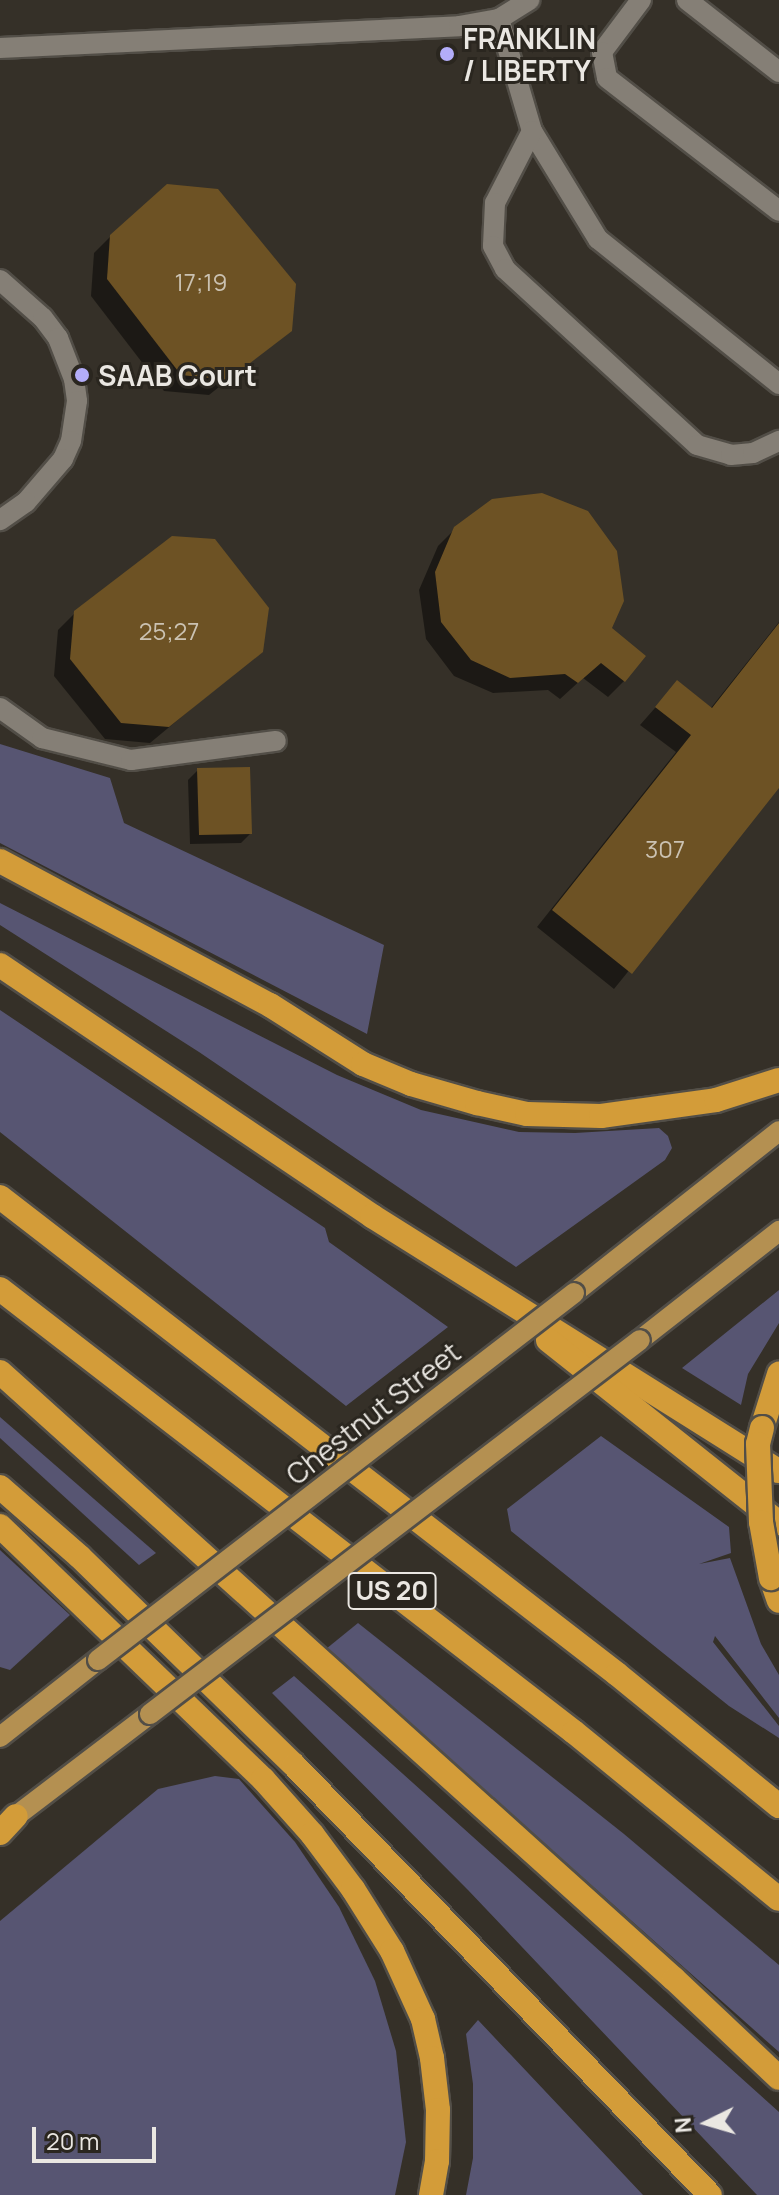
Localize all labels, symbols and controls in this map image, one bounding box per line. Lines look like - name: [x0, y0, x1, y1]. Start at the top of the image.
- place label: FRANKLIN / LIBERTY: [463, 21, 596, 87]
- marker: FRANKLIN / LIBERTY: [438, 45, 456, 63]
- house number: 17;19: [175, 268, 227, 296]
- place label: SAAB Court: [98, 358, 257, 392]
- marker: SAAB Court: [73, 366, 91, 384]
- house number: 25;27: [139, 617, 199, 645]
- house number: 307: [645, 835, 685, 863]
- street label: Chestnut Street: [279, 1335, 467, 1491]
- road number: US 20: [346, 1569, 438, 1613]
- north arrow: [667, 2083, 747, 2163]
- scale bar: [36, 2111, 160, 2161]
- text: N: [667, 2116, 699, 2134]
- text: 20 m: [46, 2124, 99, 2157]

